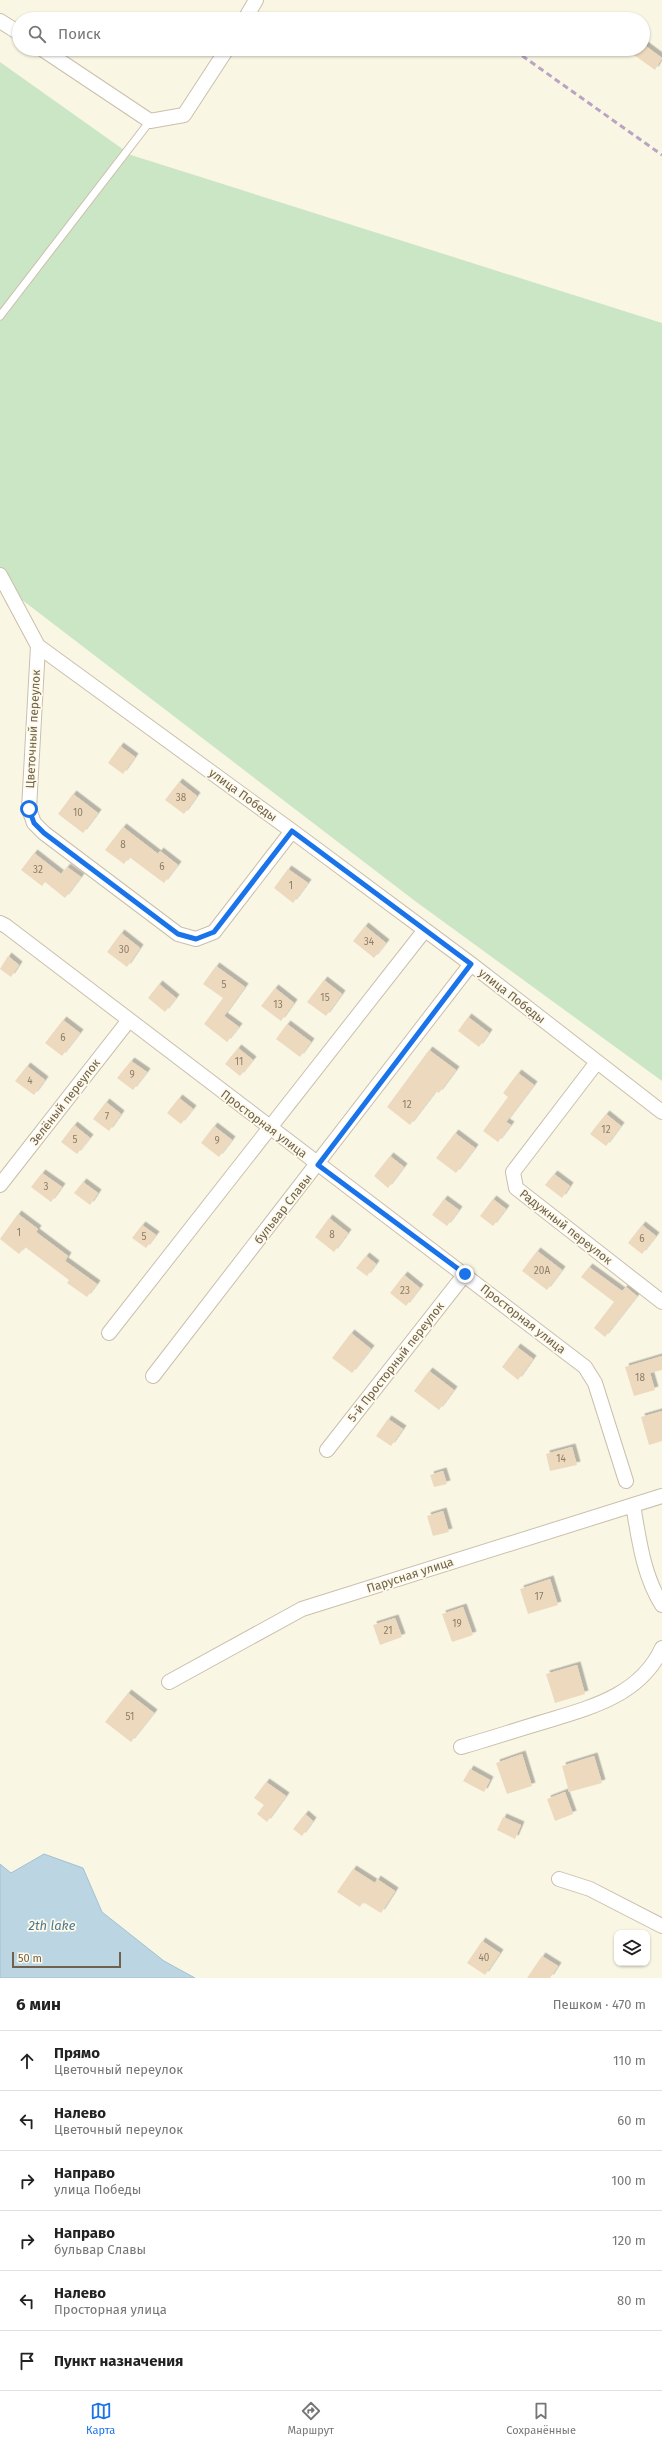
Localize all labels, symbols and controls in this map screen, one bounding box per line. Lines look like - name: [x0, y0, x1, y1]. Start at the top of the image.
- search box: [12, 12, 650, 56]
- icon: search: [26, 23, 48, 45]
- text: Поиск: [58, 25, 101, 43]
- street label: Цветочный переулок: [23, 668, 43, 789]
- street label: улица Победы: [206, 766, 280, 824]
- house number: 38: [176, 792, 187, 804]
- route start: [20, 800, 38, 818]
- house number: 10: [73, 807, 83, 819]
- house number: 8: [120, 839, 126, 851]
- house number: 6: [159, 861, 165, 873]
- house number: 32: [33, 864, 43, 876]
- house number: 1: [289, 880, 293, 892]
- house number: 34: [364, 936, 375, 948]
- house number: 30: [119, 944, 130, 956]
- street label: улица Победы: [476, 966, 548, 1026]
- house number: 5: [221, 979, 227, 991]
- house number: 15: [320, 992, 330, 1004]
- house number: 13: [273, 999, 283, 1011]
- house number: 6: [60, 1032, 66, 1044]
- street label: Зелёный переулок: [27, 1055, 103, 1148]
- house number: 11: [235, 1056, 243, 1068]
- house number: 9: [129, 1069, 135, 1081]
- house number: 4: [27, 1075, 33, 1087]
- street label: Просторная улица: [218, 1087, 310, 1161]
- house number: 12: [402, 1099, 412, 1111]
- house number: 7: [105, 1111, 110, 1123]
- house number: 12: [601, 1124, 611, 1136]
- house number: 5: [72, 1134, 78, 1146]
- house number: 9: [214, 1135, 220, 1147]
- street label: бульвар Славы: [251, 1171, 315, 1247]
- house number: 3: [44, 1181, 49, 1193]
- street label: Радужный переулок: [517, 1187, 616, 1268]
- house number: 1: [17, 1227, 21, 1239]
- house number: 8: [329, 1229, 335, 1241]
- house number: 5: [141, 1231, 147, 1243]
- house number: 6: [639, 1233, 645, 1245]
- route end: [456, 1265, 474, 1283]
- house number: 20А: [534, 1265, 550, 1277]
- street label: Просторная улица: [478, 1281, 568, 1357]
- house number: 23: [400, 1285, 410, 1297]
- street label: 5-й Просторный переулок: [345, 1299, 448, 1425]
- house number: 18: [635, 1372, 645, 1384]
- house number: 14: [556, 1453, 567, 1465]
- street label: Парусная улица: [365, 1554, 455, 1596]
- house number: 17: [535, 1591, 544, 1603]
- house number: 19: [452, 1618, 462, 1630]
- house number: 21: [383, 1625, 393, 1637]
- house number: 51: [126, 1711, 134, 1723]
- water label: 2th lake: [29, 1918, 76, 1933]
- map controls: [614, 1930, 650, 1966]
- button: layers: [614, 1930, 650, 1966]
- scale bar: [12, 1950, 121, 1969]
- text: 50 m: [18, 1952, 42, 1965]
- house number: 40: [479, 1952, 490, 1964]
- text: 6 мин: [16, 1994, 61, 2015]
- text: Пешком · 470 m: [553, 1997, 646, 2012]
- text: Прямо: [54, 2044, 100, 2062]
- icon: ahead: [16, 2050, 38, 2072]
- text: 110 m: [613, 2053, 646, 2068]
- text: Цветочный переулок: [54, 2062, 183, 2077]
- text: Налево: [54, 2104, 106, 2122]
- icon: left: [16, 2110, 38, 2132]
- text: 60 m: [617, 2113, 646, 2128]
- text: Цветочный переулок: [54, 2122, 183, 2137]
- text: Направо: [54, 2164, 115, 2182]
- icon: right: [16, 2170, 38, 2192]
- text: 100 m: [611, 2173, 646, 2188]
- text: улица Победы: [54, 2182, 141, 2197]
- text: Направо: [54, 2224, 115, 2242]
- icon: right: [16, 2230, 38, 2252]
- text: 120 m: [612, 2233, 646, 2248]
- text: бульвар Славы: [54, 2242, 146, 2257]
- text: Налево: [54, 2284, 106, 2302]
- icon: left: [16, 2290, 38, 2312]
- text: 80 m: [617, 2293, 646, 2308]
- text: Просторная улица: [54, 2302, 167, 2317]
- icon: arrive: [16, 2350, 38, 2372]
- text: Пункт назначения: [54, 2352, 183, 2370]
- tab: Карта: [86, 2400, 115, 2437]
- tab: Маршрут: [287, 2400, 334, 2437]
- tab: Сохранённые: [506, 2400, 576, 2437]

